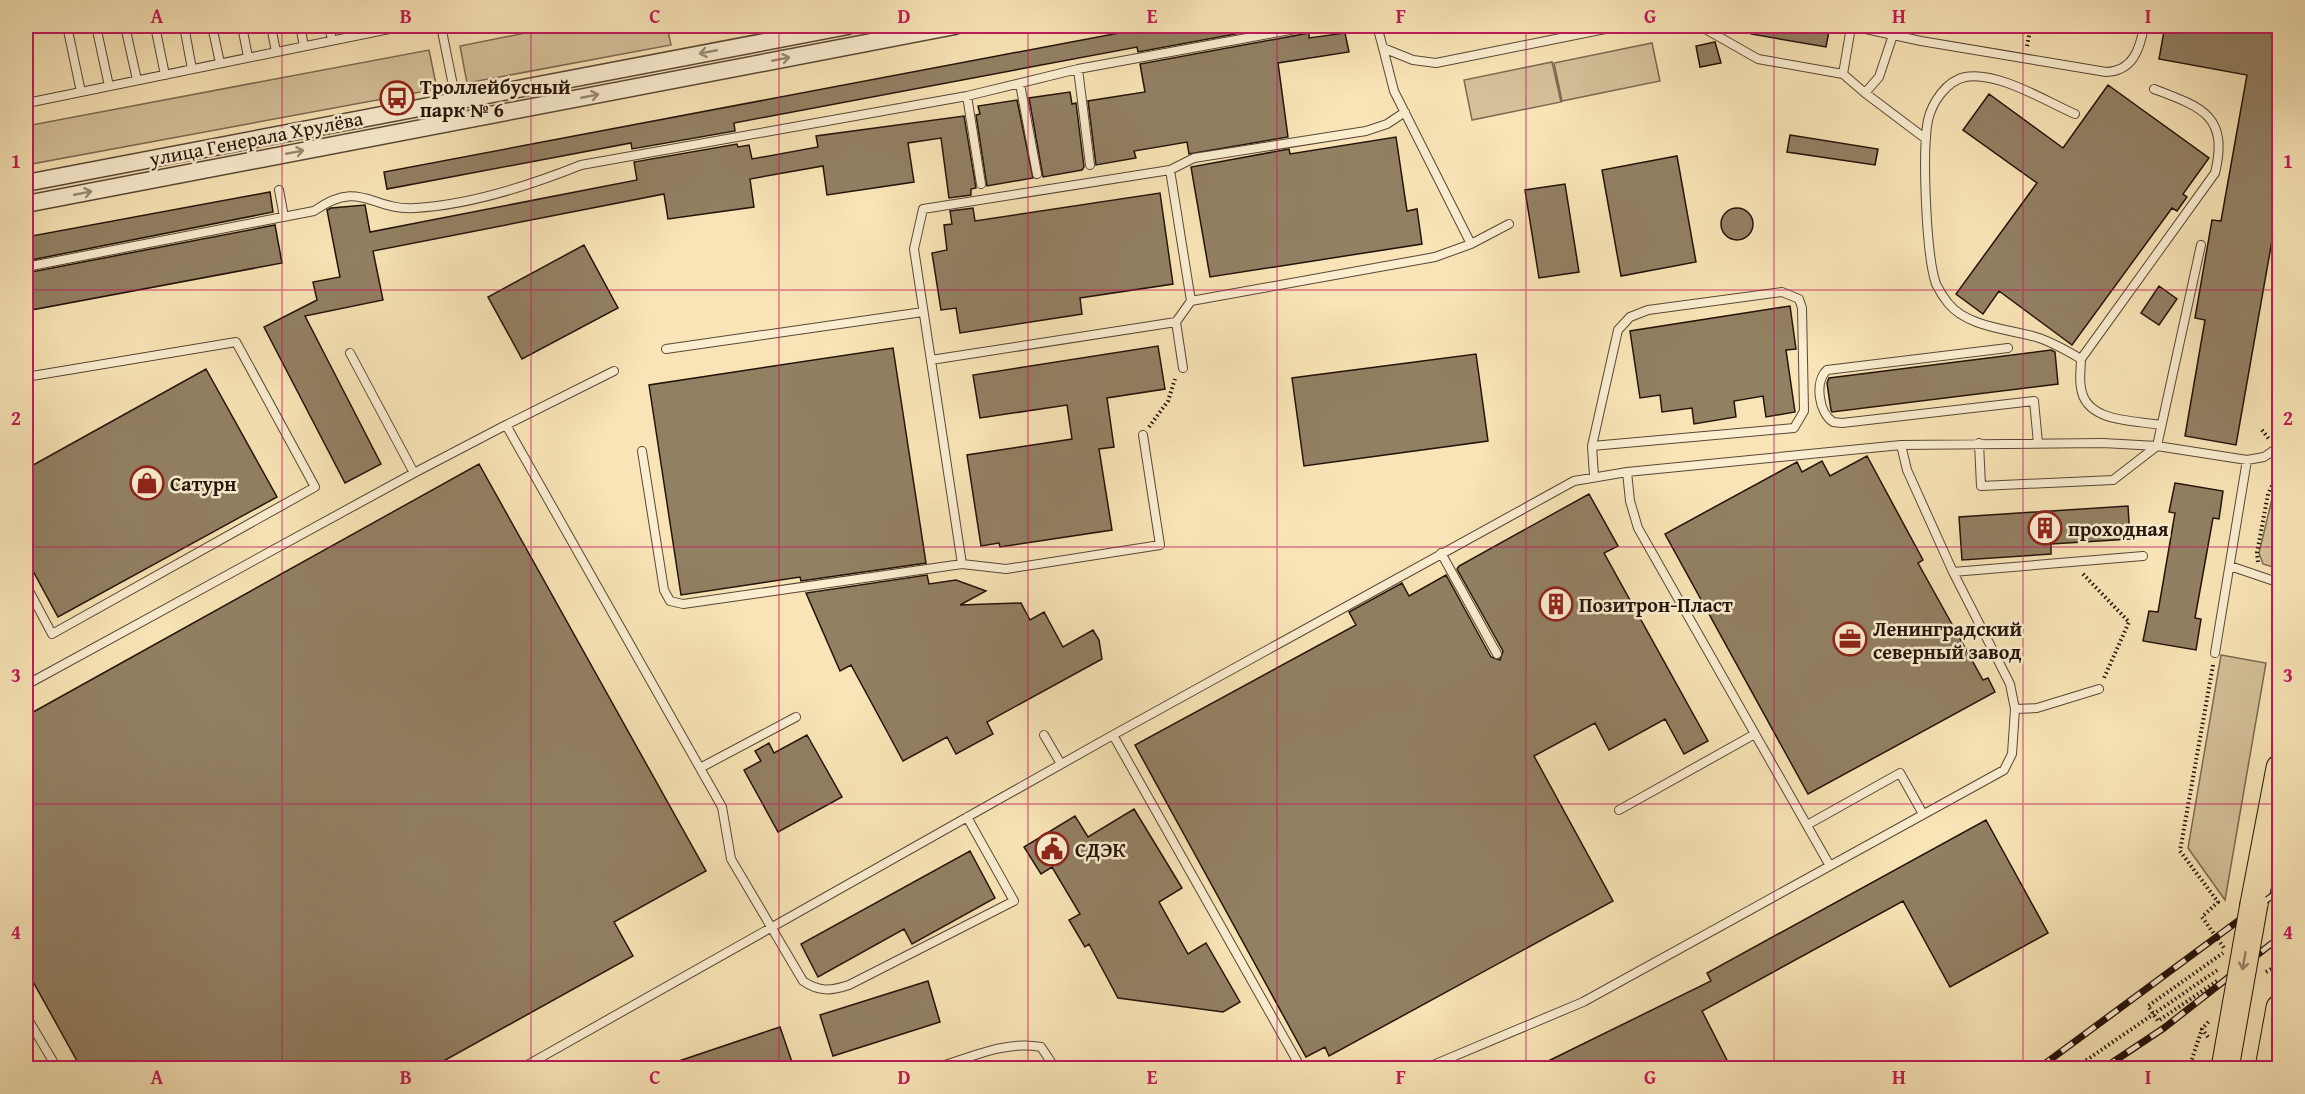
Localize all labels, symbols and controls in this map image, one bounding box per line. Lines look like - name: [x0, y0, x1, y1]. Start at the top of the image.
- text: A: [151, 1, 164, 30]
- text: B: [400, 1, 412, 30]
- text: C: [649, 1, 661, 30]
- text: D: [897, 1, 911, 30]
- text: E: [1147, 1, 1158, 30]
- text: F: [1396, 1, 1406, 30]
- text: G: [1644, 1, 1656, 30]
- text: H: [1892, 1, 1906, 30]
- text: I: [2145, 1, 2151, 30]
- one-way arrow: [699, 47, 718, 58]
- one-way arrow: [771, 53, 790, 64]
- place label: Троллейбусный парк № 6: [420, 72, 571, 124]
- bus stop icon: Троллейбусный парк № 6: [379, 80, 415, 116]
- one-way arrow: [579, 90, 599, 101]
- street label: улица Генерала Хрулёва: [146, 103, 366, 173]
- text: 1: [11, 146, 21, 175]
- one-way arrow: [285, 146, 304, 157]
- text: 1: [2283, 146, 2293, 175]
- one-way arrow: [73, 187, 92, 198]
- text: 2: [11, 403, 21, 432]
- text: 2: [2283, 403, 2293, 432]
- shop icon: Сатурн: [129, 465, 165, 501]
- place label: Сатурн: [170, 469, 236, 498]
- building icon: проходная: [2027, 510, 2063, 546]
- place label: проходная: [2068, 514, 2169, 543]
- building icon: Позитрон-Пласт: [1538, 586, 1574, 622]
- place label: Позитрон-Пласт: [1579, 590, 1733, 619]
- place label: Ленинградский северный завод: [1873, 614, 2022, 666]
- office icon: Ленинградский северный завод: [1832, 621, 1868, 657]
- text: 3: [11, 660, 21, 689]
- text: 3: [2283, 660, 2293, 689]
- public building icon: СДЭК: [1034, 831, 1070, 867]
- place label: СДЭК: [1075, 835, 1126, 864]
- text: 4: [11, 917, 21, 946]
- text: 4: [2283, 917, 2293, 946]
- one-way arrow: [2238, 951, 2249, 971]
- text: A: [151, 1062, 164, 1091]
- text: B: [400, 1062, 412, 1091]
- text: C: [649, 1062, 661, 1091]
- text: D: [897, 1062, 911, 1091]
- text: E: [1147, 1062, 1158, 1091]
- text: F: [1396, 1062, 1406, 1091]
- text: G: [1644, 1062, 1656, 1091]
- text: H: [1892, 1062, 1906, 1091]
- text: I: [2145, 1062, 2151, 1091]

